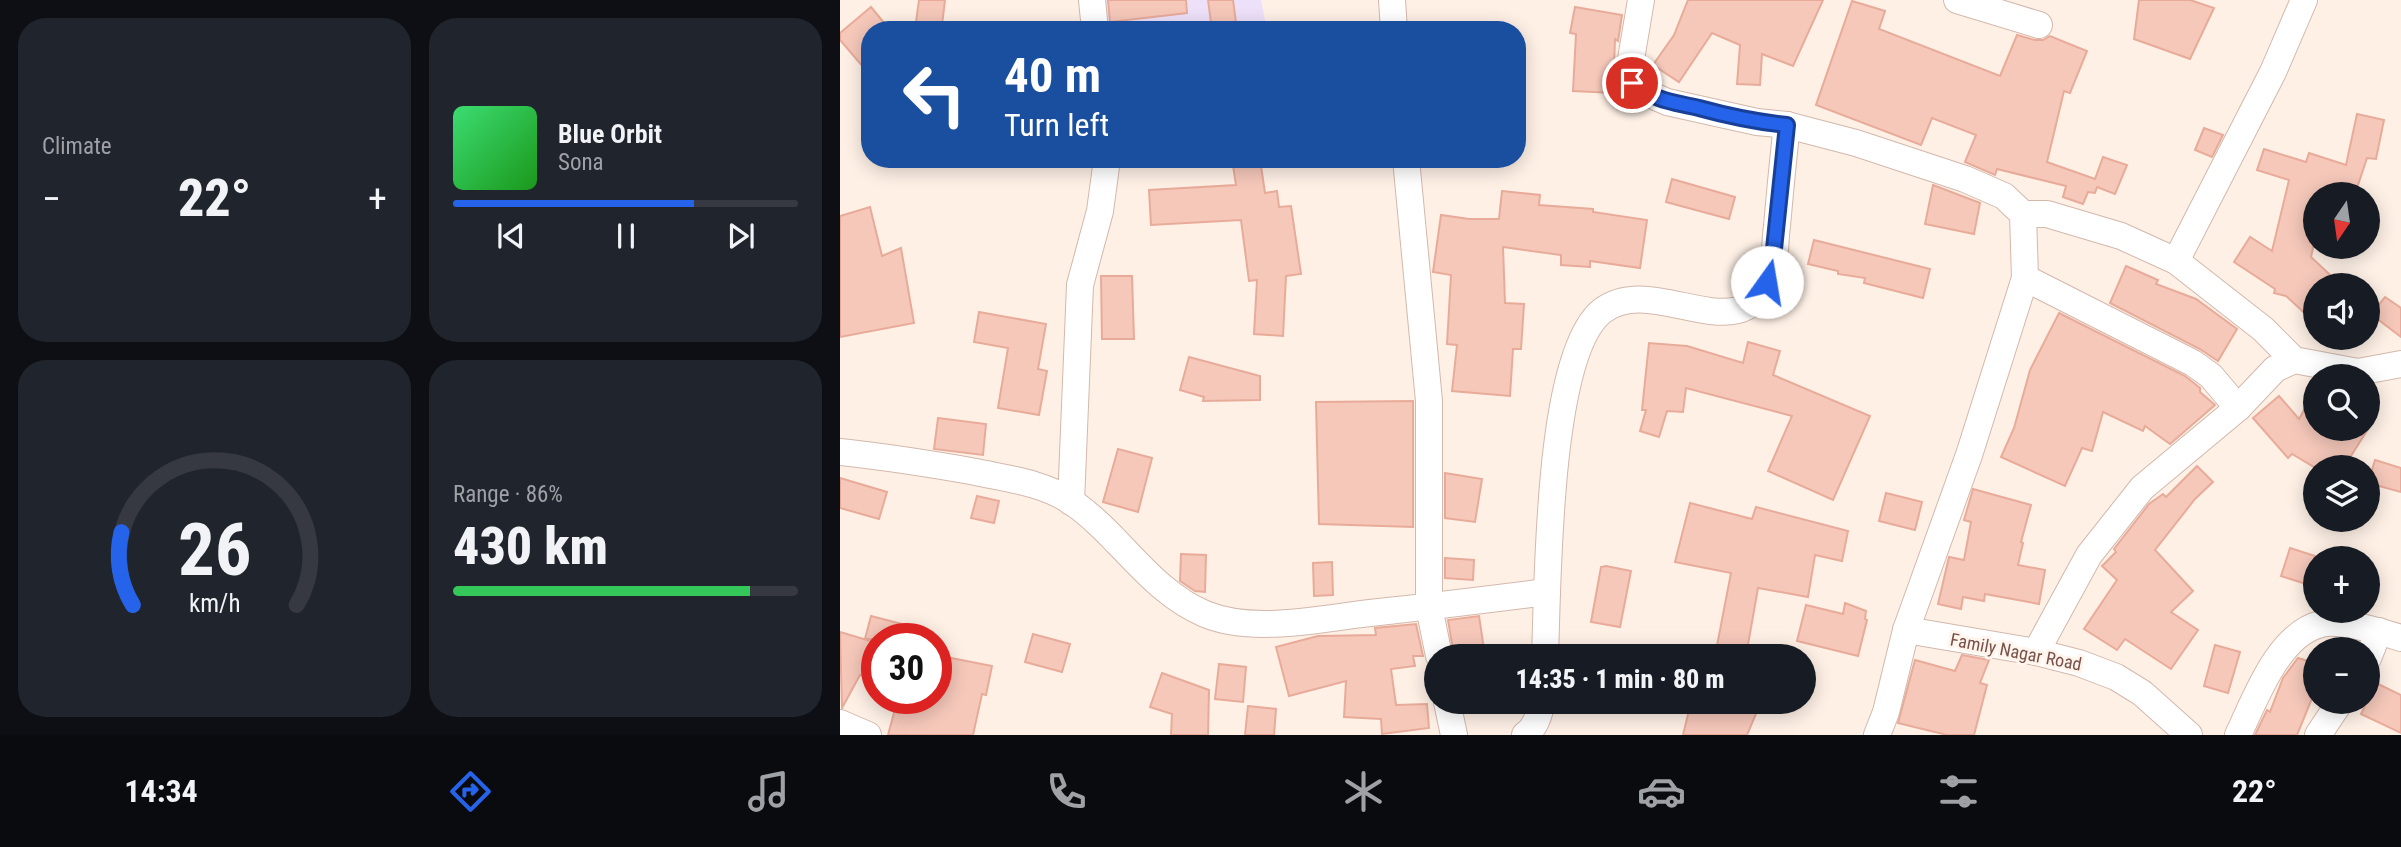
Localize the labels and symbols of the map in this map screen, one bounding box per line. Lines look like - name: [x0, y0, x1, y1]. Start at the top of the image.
- pin: [1602, 53, 1662, 113]
- north arrow: [2303, 182, 2380, 259]
- position arrow: [1730, 245, 1804, 319]
- speed limit sign: 30: [861, 623, 952, 714]
- street label: Family Nagar Road: [1949, 628, 2084, 675]

